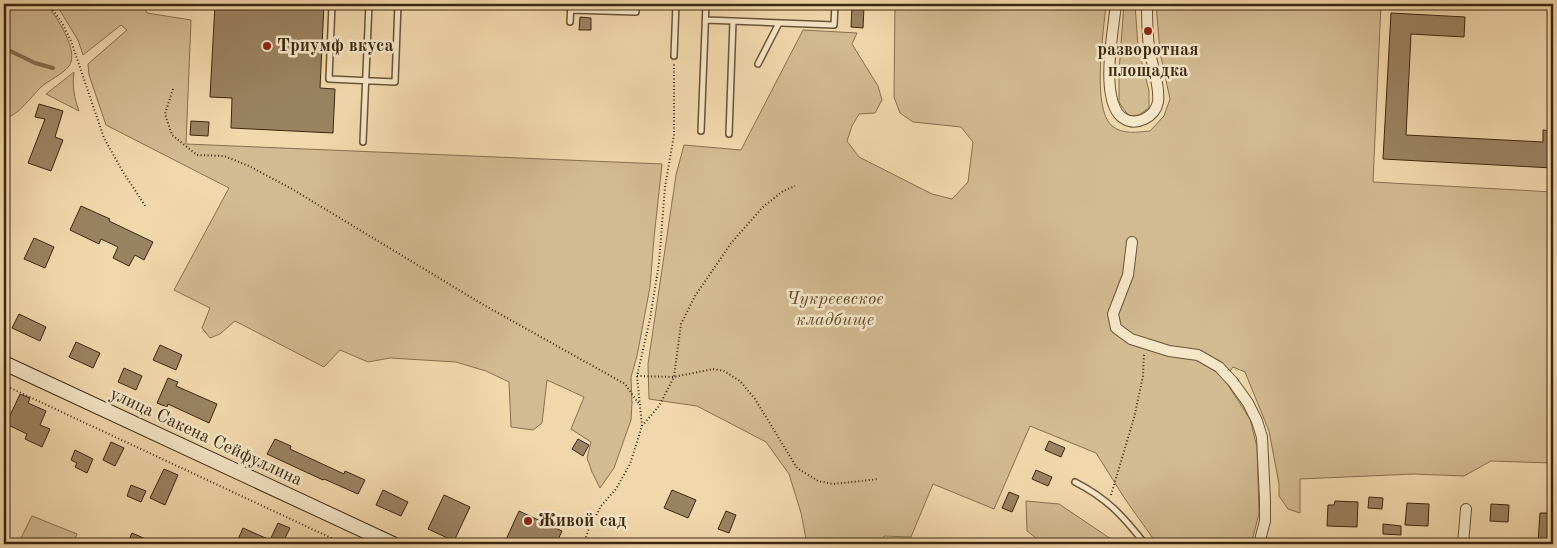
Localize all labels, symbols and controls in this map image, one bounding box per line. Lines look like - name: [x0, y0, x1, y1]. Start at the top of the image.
- marker: разворотная площадка: [1142, 25, 1154, 37]
- place label: Триумф вкуса: [277, 37, 394, 56]
- marker: Триумф вкуса: [261, 40, 273, 52]
- place label: разворотная площадка: [1097, 41, 1199, 80]
- park label: Чукреевское кладбище: [786, 290, 884, 329]
- street label: улица Сакена Сейфуллина: [107, 385, 305, 490]
- place label: Живой сад: [538, 512, 626, 530]
- marker: Живой сад: [522, 515, 534, 527]

